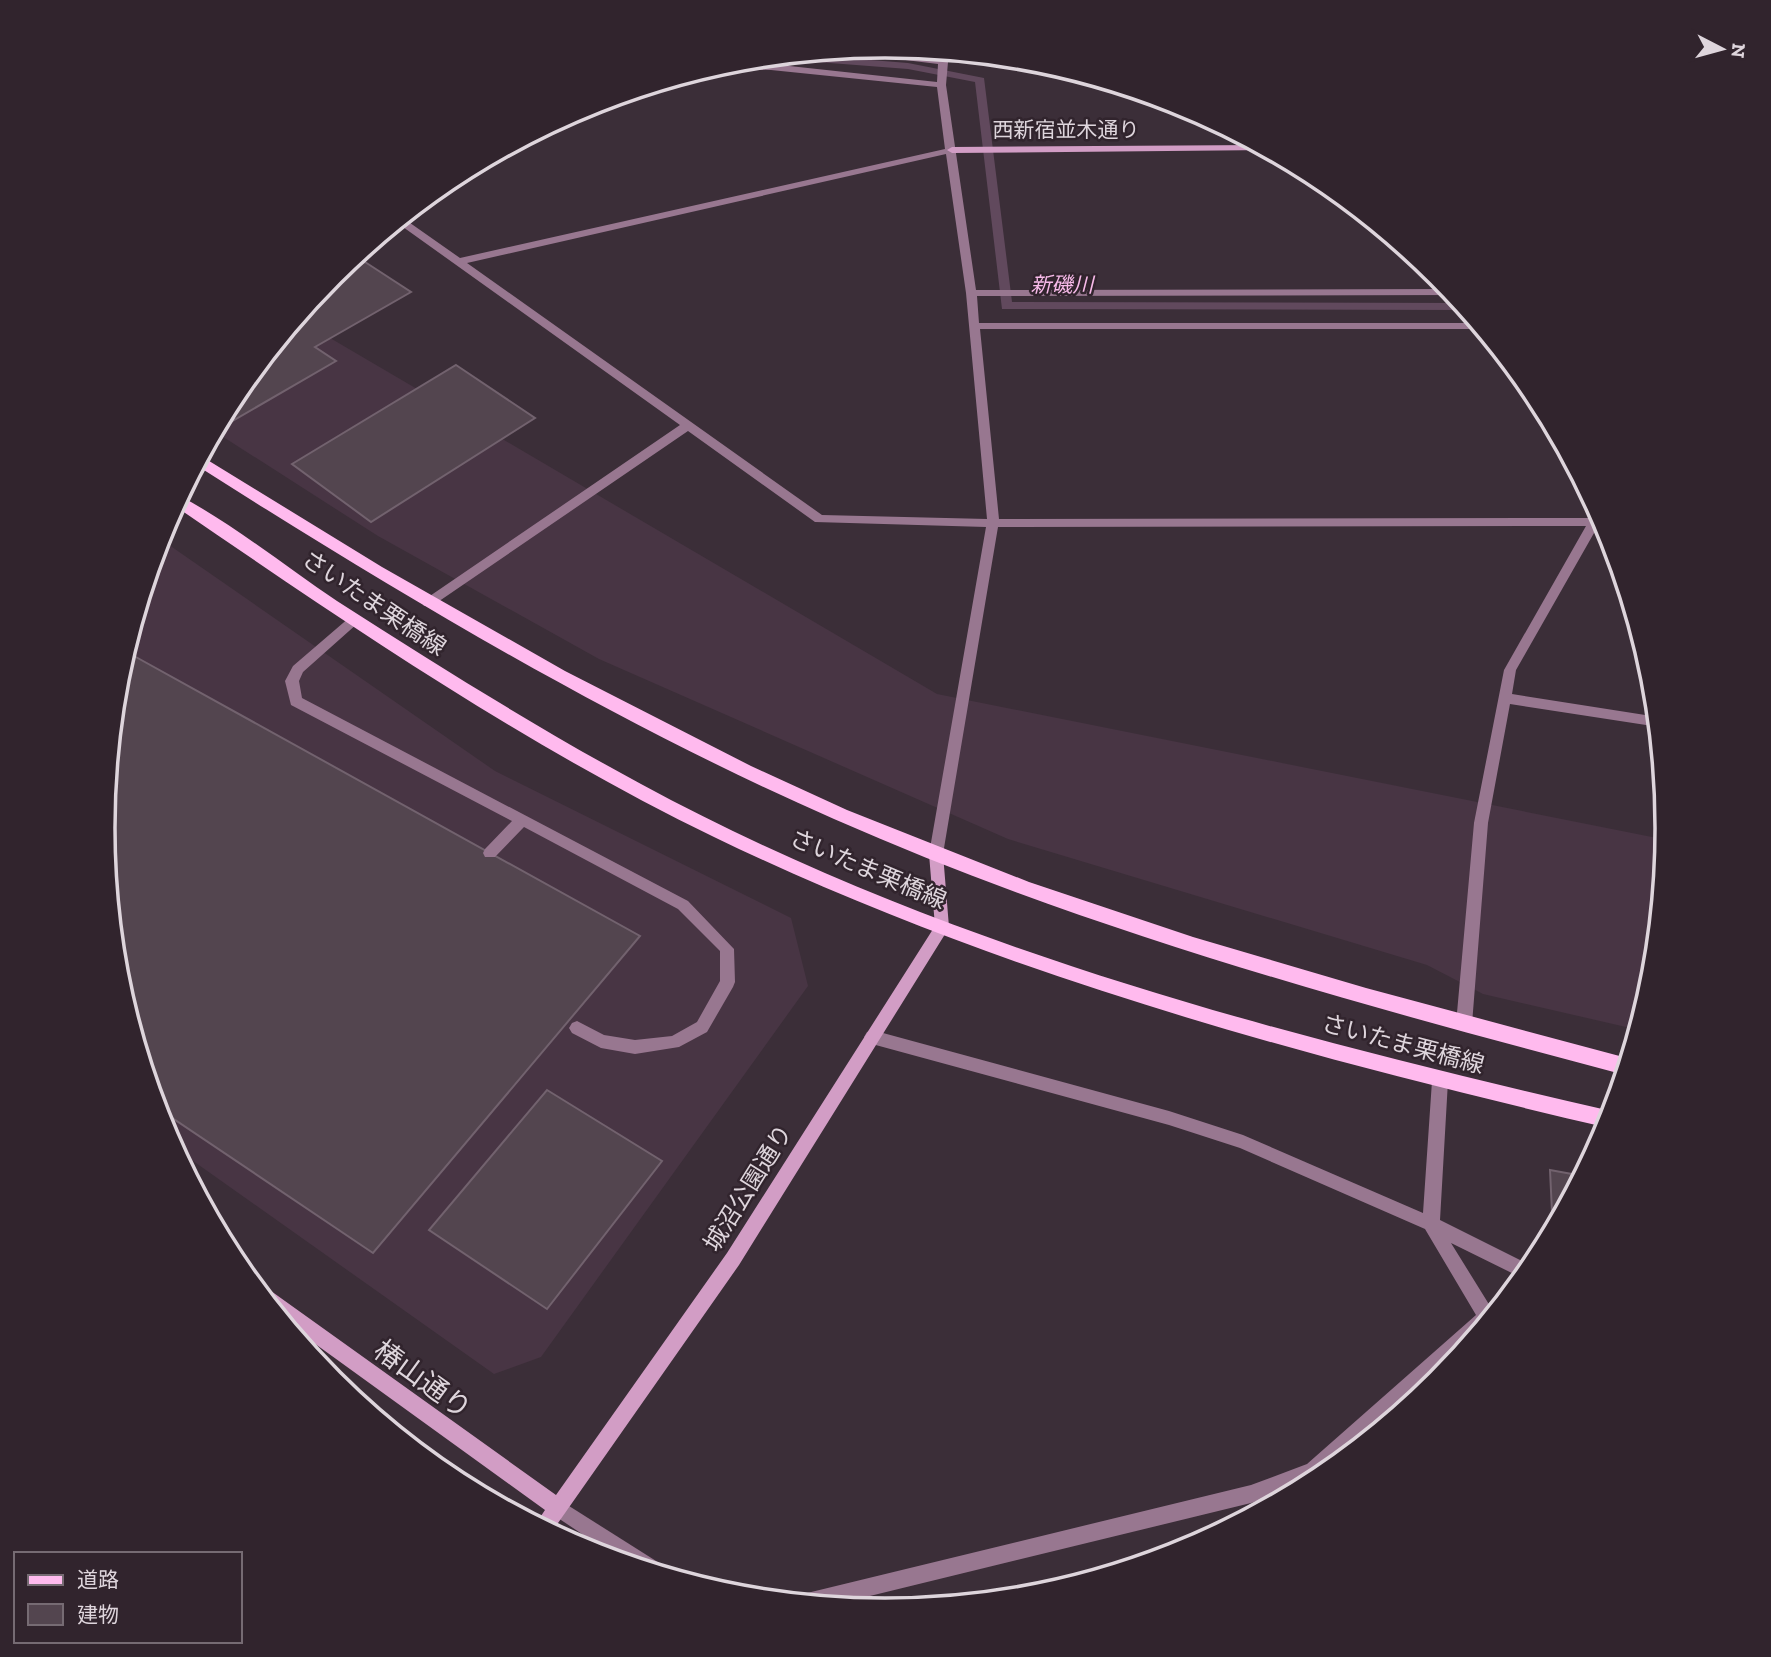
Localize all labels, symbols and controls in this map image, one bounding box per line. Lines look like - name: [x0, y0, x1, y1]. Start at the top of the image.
- north arrow: [1687, 14, 1757, 84]
- text: N: [1726, 42, 1751, 59]
- street label: 西新宿並木通り: [993, 117, 1140, 142]
- water label: 新磯川: [1031, 272, 1095, 297]
- street label: さいたま栗橋線: [297, 544, 452, 661]
- street label: さいたま栗橋線: [786, 823, 951, 915]
- street label: さいたま栗橋線: [1319, 1008, 1488, 1079]
- street label: 城沼公園通り: [697, 1119, 798, 1256]
- street label: 椿山通り: [368, 1333, 478, 1426]
- legend: [14, 1552, 242, 1643]
- text: 道路: [77, 1567, 119, 1592]
- text: 建物: [77, 1602, 119, 1627]

